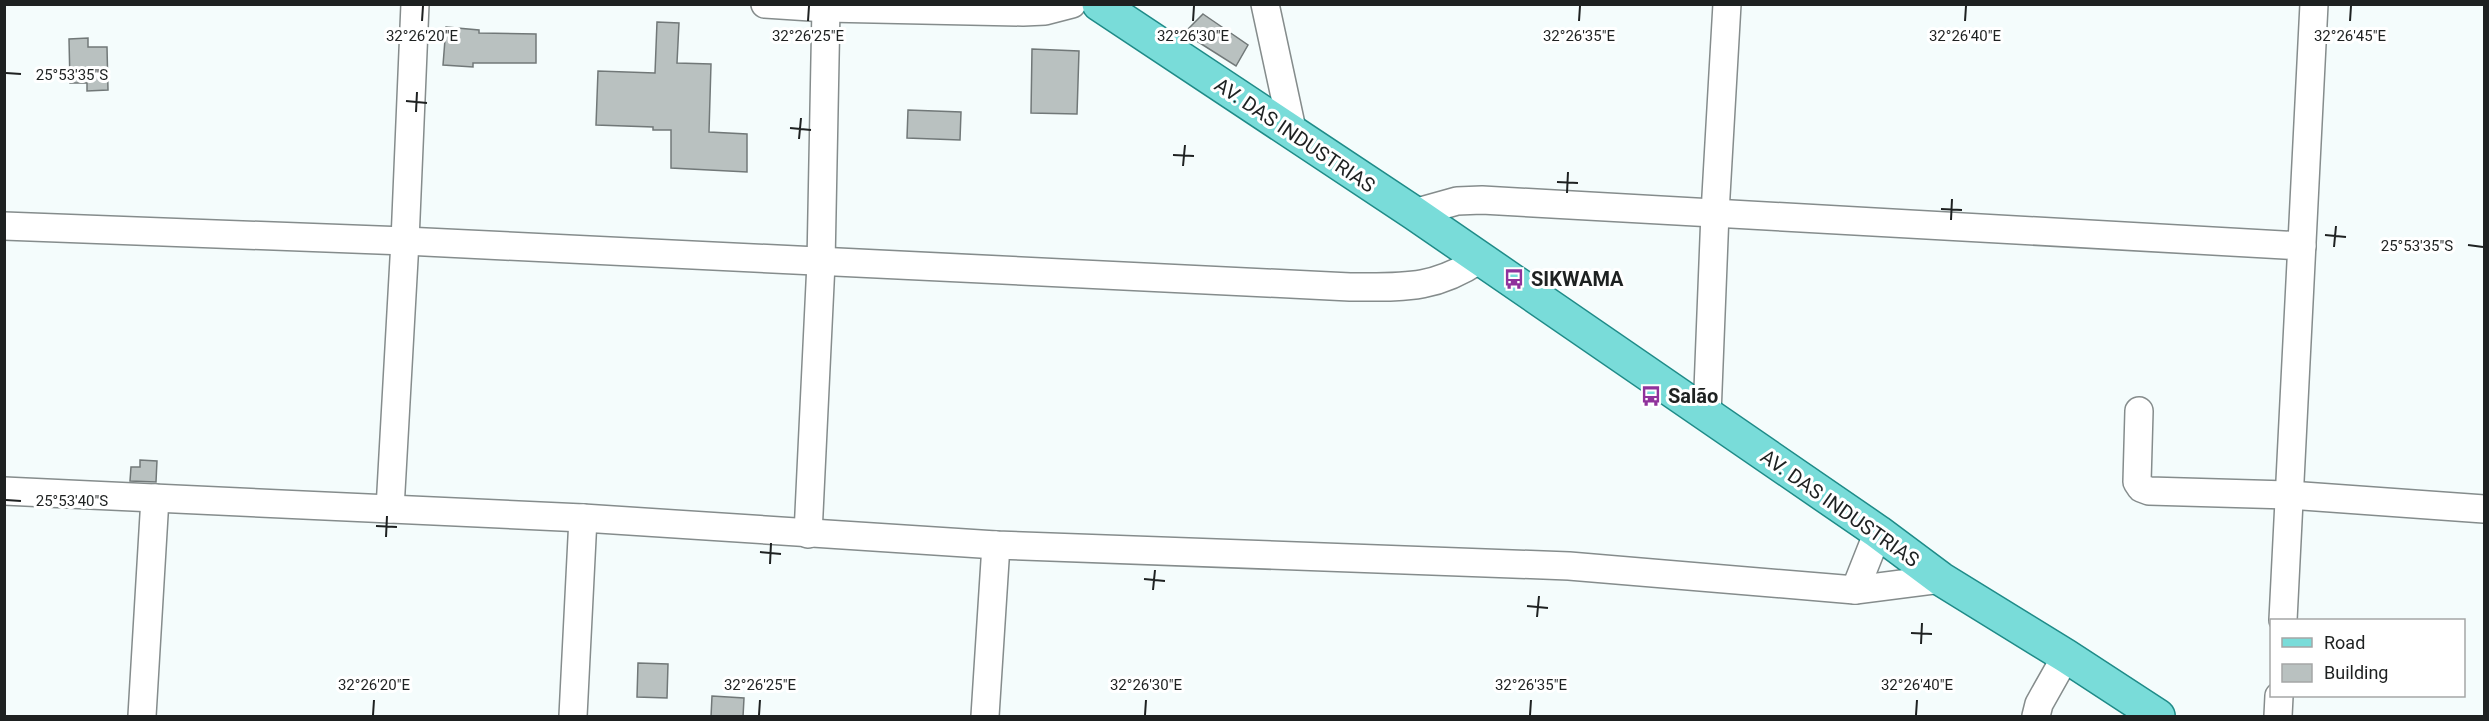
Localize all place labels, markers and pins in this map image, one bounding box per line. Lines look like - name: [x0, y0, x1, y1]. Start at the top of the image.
- bus stop icon: SIKWAMA: [1502, 267, 1526, 291]
- place label: SIKWAMA: [1531, 267, 1624, 291]
- bus stop icon: Salão: [1639, 384, 1663, 408]
- place label: Salão: [1668, 384, 1718, 408]

